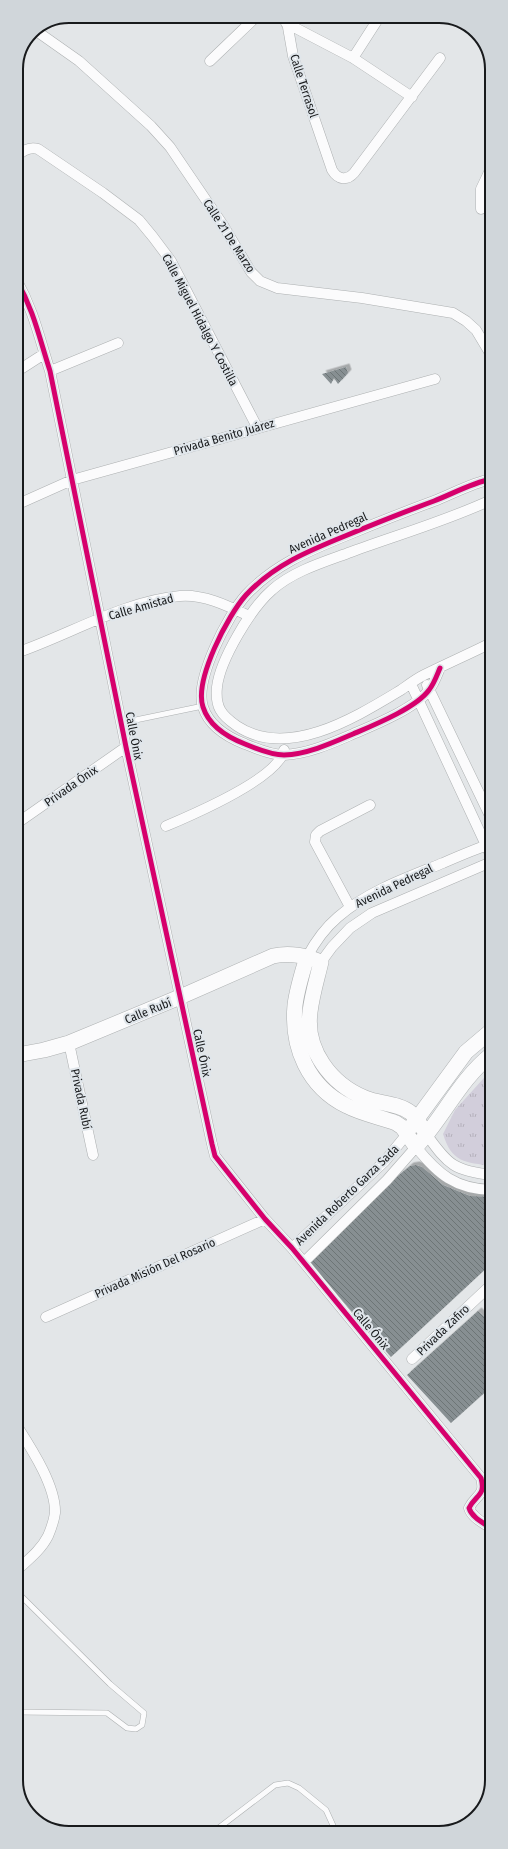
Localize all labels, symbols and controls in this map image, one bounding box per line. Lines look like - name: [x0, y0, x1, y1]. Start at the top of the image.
- street label: Calle Terrasol: [287, 52, 321, 120]
- street label: Calle 21 De Marzo: [200, 197, 258, 275]
- street label: Calle Miguel Hidalgo Y Costilla: [159, 252, 241, 388]
- street label: Privada Benito Juárez: [172, 416, 276, 458]
- street label: Avenida Pedregal: [287, 509, 369, 557]
- street label: Calle Amistad: [107, 591, 175, 623]
- street label: Calle Ónix: [122, 710, 147, 762]
- street label: Privada Ónix: [41, 761, 101, 809]
- street label: Avenida Pedregal: [353, 861, 435, 911]
- street label: Calle Rubí: [123, 995, 173, 1027]
- street label: Calle Ónix: [190, 1027, 215, 1079]
- street label: Privada Rubí: [68, 1067, 94, 1131]
- street label: Avenida Roberto Garza Sada: [292, 1142, 402, 1248]
- street label: Privada Misión Del Rosario: [92, 1235, 218, 1301]
- street label: Privada Zafiro: [414, 1302, 472, 1358]
- street label: Calle Ónix: [350, 1305, 393, 1353]

